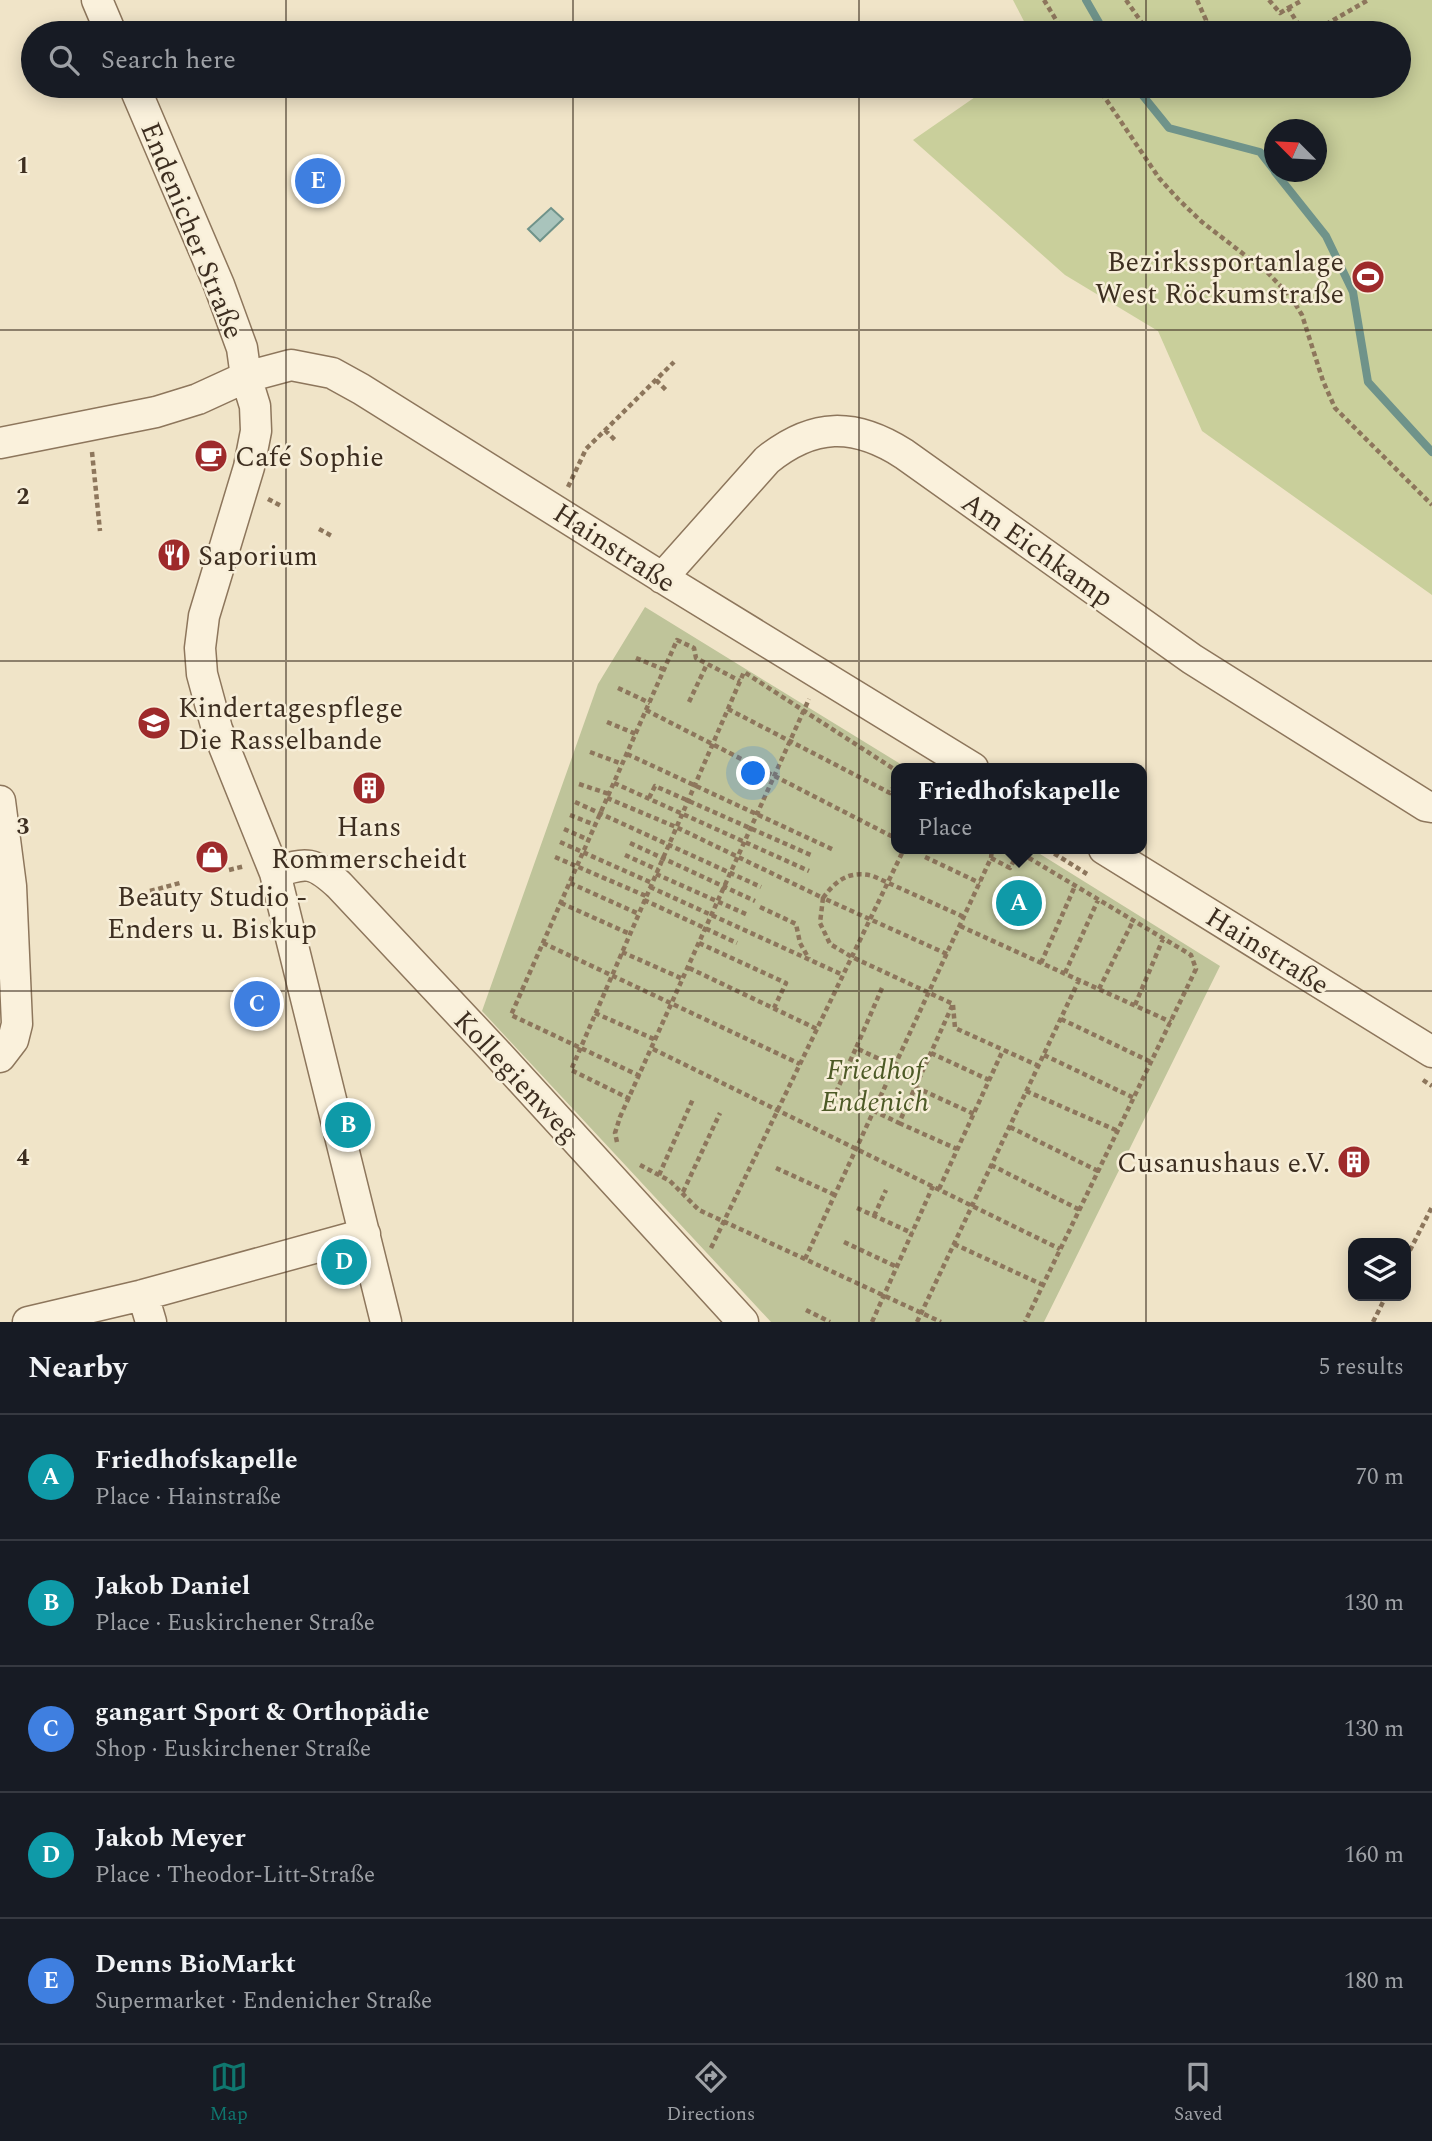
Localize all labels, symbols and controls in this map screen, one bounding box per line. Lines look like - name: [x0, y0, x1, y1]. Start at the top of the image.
- search box: [21, 21, 1411, 98]
- text: Search here: [101, 40, 236, 80]
- icon: search: [45, 41, 83, 79]
- street label: Endenicher Straße: [128, 115, 255, 346]
- north arrow: [1264, 119, 1327, 182]
- text: 1: [17, 149, 29, 184]
- pin: E: [295, 155, 341, 207]
- place label: Bezirkssportanlage West Röckumstraße: [1095, 241, 1344, 316]
- sports icon: Bezirkssportanlage West Röckumstraße: [1349, 258, 1387, 296]
- place label: Café Sophie: [235, 436, 384, 479]
- cafe icon: Café Sophie: [192, 437, 230, 475]
- text: 2: [17, 480, 30, 515]
- street label: Am Eichkamp: [952, 482, 1122, 619]
- street label: Hainstraße: [544, 492, 684, 604]
- place label: Saporium: [198, 535, 318, 578]
- restaurant icon: Saporium: [155, 536, 193, 574]
- place label: Kindertagespflege Die Rasselbande: [178, 687, 403, 762]
- school or university icon: Kindertagespflege Die Rasselbande: [135, 704, 173, 742]
- your location: [736, 756, 770, 790]
- popup: [891, 763, 1147, 854]
- building icon: Hans Rommerscheidt: [350, 769, 388, 807]
- text: Friedhofskapelle: [918, 771, 1120, 811]
- place label: Hans Rommerscheidt: [271, 806, 467, 881]
- text: 3: [17, 810, 30, 845]
- text: Place: [918, 811, 973, 846]
- shop icon: Beauty Studio - Enders u. Biskup: [193, 838, 231, 876]
- place label: Beauty Studio - Enders u. Biskup: [107, 876, 317, 951]
- pin: A: [996, 877, 1042, 929]
- street label: Hainstraße: [1197, 896, 1338, 1006]
- pin: C: [234, 978, 280, 1030]
- street label: Kollegienweg: [443, 1001, 589, 1153]
- park label: Friedhof Endenich: [821, 1049, 929, 1124]
- pin: B: [325, 1099, 371, 1151]
- text: 4: [17, 1141, 30, 1176]
- place label: Cusanushaus e.V.: [1117, 1142, 1330, 1185]
- building icon: Cusanushaus e.V.: [1335, 1143, 1373, 1181]
- pin: D: [321, 1236, 367, 1288]
- map controls: [1348, 1238, 1411, 1301]
- button: layers: [1348, 1238, 1411, 1301]
- text: Nearby: [28, 1345, 127, 1391]
- text: 5 results: [1319, 1350, 1404, 1385]
- text: Friedhofskapelle: [95, 1440, 298, 1480]
- text: A: [42, 1460, 60, 1495]
- text: 70 m: [1355, 1460, 1404, 1495]
- text: Place · Hainstraße: [95, 1480, 281, 1515]
- text: Jakob Daniel: [95, 1566, 250, 1606]
- text: B: [43, 1586, 59, 1621]
- text: 130 m: [1344, 1586, 1404, 1621]
- text: Place · Euskirchener Straße: [95, 1606, 375, 1641]
- text: gangart Sport & Orthopädie: [95, 1692, 429, 1732]
- text: C: [43, 1712, 59, 1747]
- text: 130 m: [1344, 1712, 1404, 1747]
- text: Shop · Euskirchener Straße: [95, 1732, 371, 1767]
- text: Jakob Meyer: [95, 1818, 246, 1858]
- text: D: [42, 1838, 60, 1873]
- text: 160 m: [1344, 1838, 1404, 1873]
- text: Place · Theodor-Litt-Straße: [95, 1858, 375, 1893]
- text: Denns BioMarkt: [95, 1944, 296, 1984]
- text: E: [43, 1964, 59, 1999]
- text: 180 m: [1344, 1964, 1404, 1999]
- text: Supermarket · Endenicher Straße: [95, 1984, 432, 2019]
- tab: Map: [209, 2058, 248, 2129]
- tab: Directions: [666, 2058, 755, 2129]
- tab: Saved: [1174, 2058, 1223, 2129]

